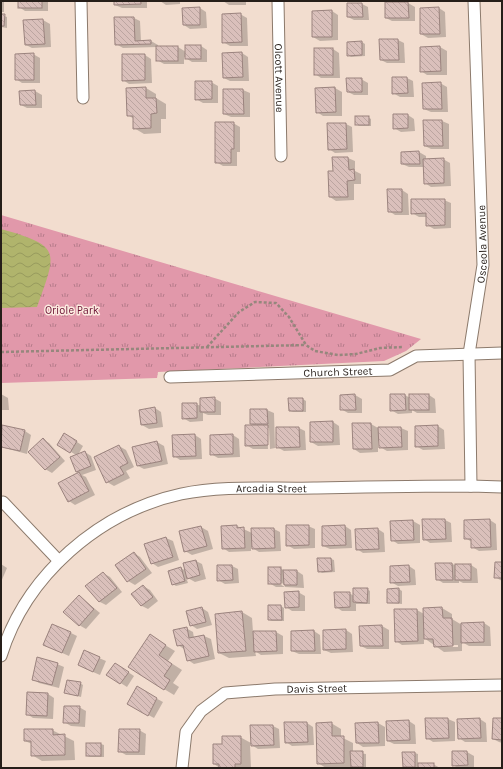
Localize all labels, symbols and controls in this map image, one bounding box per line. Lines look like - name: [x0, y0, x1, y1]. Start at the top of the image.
- street label: Olcott Avenue: [272, 43, 286, 113]
- street label: Osceola Avenue: [474, 204, 490, 284]
- park label: Oriole Park: [45, 304, 99, 317]
- street label: Church Street: [303, 365, 373, 380]
- street label: Arcadia Street: [236, 482, 307, 495]
- street label: Davis Street: [286, 682, 347, 696]

